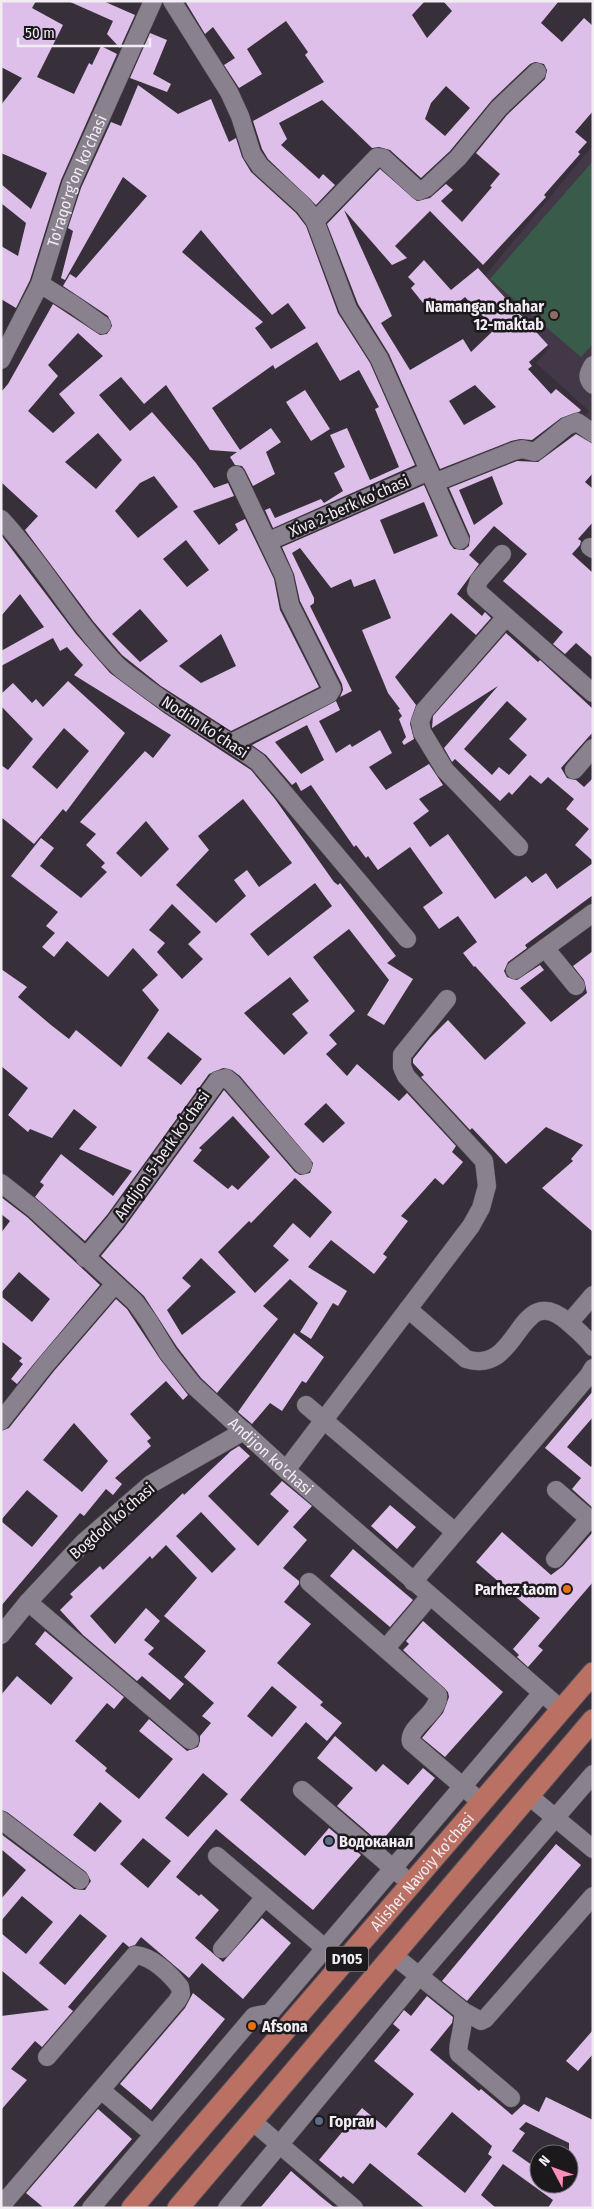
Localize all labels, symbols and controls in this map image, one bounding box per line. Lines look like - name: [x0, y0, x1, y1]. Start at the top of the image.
- scale bar: [18, 15, 150, 47]
- text: 50 m: [25, 24, 55, 42]
- street label: To'raqo'rg'on ko'chasi: [43, 112, 110, 249]
- place label: Namangan shahar 12-maktab: [425, 297, 544, 334]
- marker: Namangan shahar 12-maktab: [548, 309, 560, 321]
- street label: Xiva 2-berk koʻchasi: [286, 471, 412, 541]
- street label: Nodim koʻchasi: [158, 692, 252, 762]
- street label: Аndijon 5-berk koʻchasi: [110, 1087, 214, 1223]
- street label: Andijon ko'chasi: [225, 1413, 317, 1499]
- street label: Bogdod koʻchasi: [66, 1479, 158, 1563]
- place label: Parhez taom: [475, 1580, 557, 1599]
- marker: Parhez taom: [561, 1583, 573, 1595]
- street label: Alisher Navoiy ko'chasi: [366, 1809, 478, 1935]
- place label: Водоканал: [339, 1832, 413, 1851]
- marker: Водоканал: [323, 1835, 335, 1847]
- road number: D105: [326, 1946, 368, 1972]
- place label: Afsona: [261, 2017, 308, 2036]
- marker: Afsona: [246, 2020, 258, 2032]
- place label: Горгаи: [329, 2112, 374, 2131]
- marker: Горгаи: [313, 2115, 325, 2127]
- north arrow: [529, 2144, 579, 2194]
- text: N: [535, 2152, 554, 2170]

